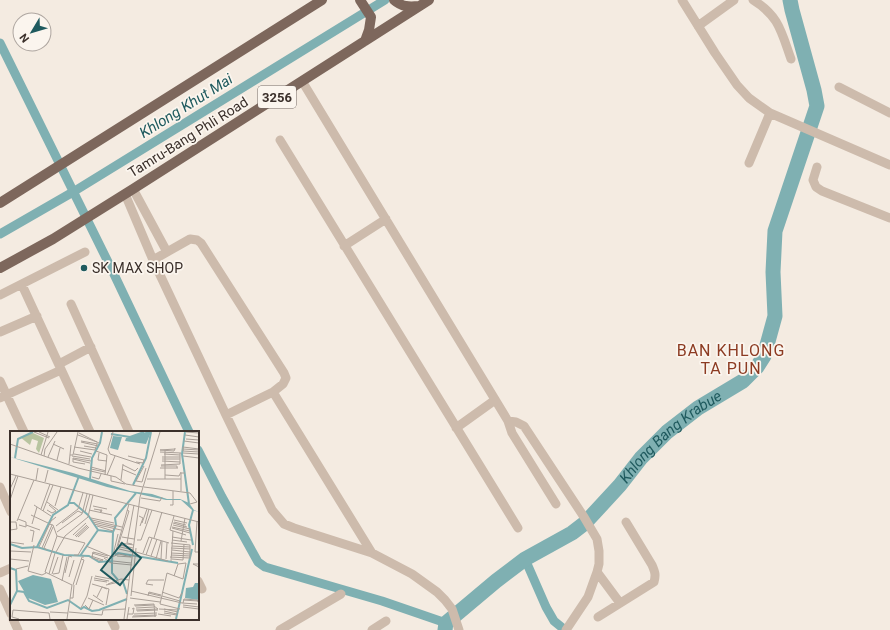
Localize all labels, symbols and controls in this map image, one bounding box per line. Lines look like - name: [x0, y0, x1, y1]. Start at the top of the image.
- north arrow: [12, 12, 52, 52]
- text: N: [17, 31, 32, 45]
- water label: Khlong Khut Mai: [136, 70, 236, 142]
- road number: 3256: [258, 86, 296, 108]
- street label: Tamru-Bang Phli Road: [125, 94, 251, 180]
- place label: SK MAX SHOP: [92, 260, 183, 276]
- marker: SK MAX SHOP: [79, 263, 89, 273]
- district label: BAN KHLONG TA PUN: [677, 341, 785, 378]
- water label: Khlong Bang Krabue: [616, 387, 725, 487]
- inset map: [10, 431, 199, 620]

